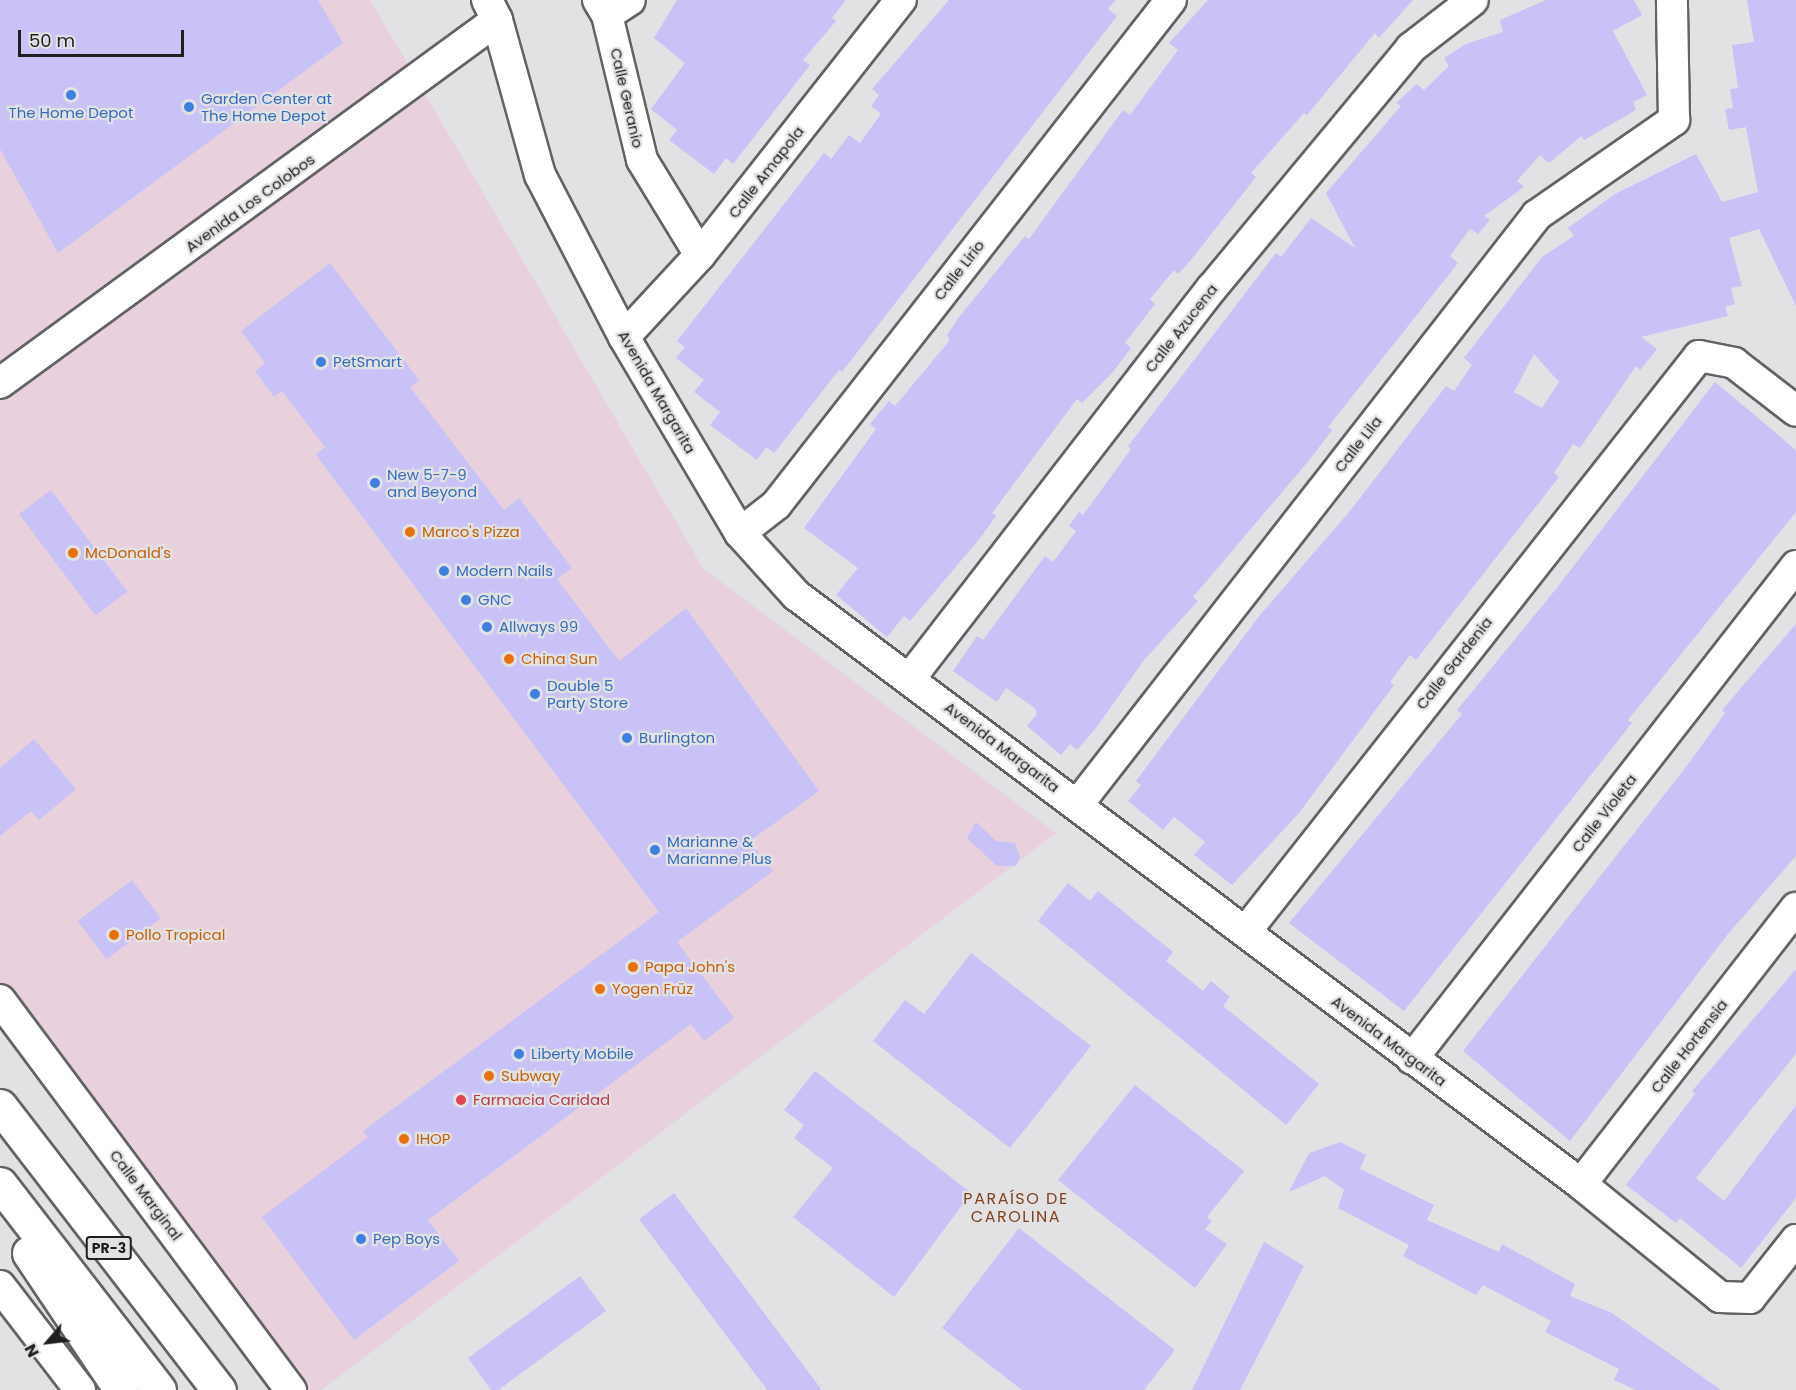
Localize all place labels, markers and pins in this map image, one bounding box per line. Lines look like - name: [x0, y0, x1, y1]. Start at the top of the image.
- marker: The Home Depot: [64, 88, 78, 102]
- place label: Garden Center at The Home Depot: [201, 89, 332, 124]
- marker: Garden Center at The Home Depot: [182, 100, 196, 114]
- place label: The Home Depot: [9, 104, 133, 122]
- place label: PetSmart: [333, 353, 402, 371]
- marker: PetSmart: [314, 355, 328, 369]
- place label: New 5-7-9 and Beyond: [387, 465, 477, 500]
- marker: New 5-7-9 and Beyond: [368, 476, 382, 490]
- place label: Marco's Pizza: [422, 523, 520, 541]
- marker: Marco's Pizza: [403, 525, 417, 539]
- place label: McDonald's: [85, 544, 171, 562]
- marker: McDonald's: [66, 546, 80, 560]
- place label: Modern Nails: [456, 562, 553, 580]
- marker: Modern Nails: [437, 564, 451, 578]
- place label: GNC: [478, 591, 512, 609]
- marker: GNC: [459, 593, 473, 607]
- place label: Allways 99: [499, 618, 578, 636]
- marker: Allways 99: [480, 620, 494, 634]
- place label: China Sun: [521, 650, 598, 668]
- marker: China Sun: [502, 652, 516, 666]
- place label: Double 5 Party Store: [547, 676, 628, 711]
- marker: Double 5 Party Store: [528, 687, 542, 701]
- place label: Burlington: [639, 729, 715, 747]
- marker: Burlington: [620, 731, 634, 745]
- place label: Marianne & Marianne Plus: [667, 832, 772, 867]
- marker: Marianne & Marianne Plus: [648, 843, 662, 857]
- place label: Pollo Tropical: [126, 926, 225, 944]
- marker: Pollo Tropical: [107, 928, 121, 942]
- place label: Papa John's: [645, 958, 735, 976]
- marker: Papa John's: [626, 960, 640, 974]
- place label: Yogen Früz: [612, 980, 693, 998]
- marker: Yogen Früz: [593, 982, 607, 996]
- place label: Liberty Mobile: [531, 1045, 633, 1063]
- marker: Liberty Mobile: [512, 1047, 526, 1061]
- place label: Subway: [501, 1067, 560, 1085]
- marker: Subway: [482, 1069, 496, 1083]
- place label: Farmacia Caridad: [473, 1091, 610, 1109]
- marker: Farmacia Caridad: [454, 1093, 468, 1107]
- place label: IHOP: [416, 1130, 451, 1148]
- marker: IHOP: [397, 1132, 411, 1146]
- place label: Pep Boys: [373, 1230, 440, 1248]
- marker: Pep Boys: [354, 1232, 368, 1246]

